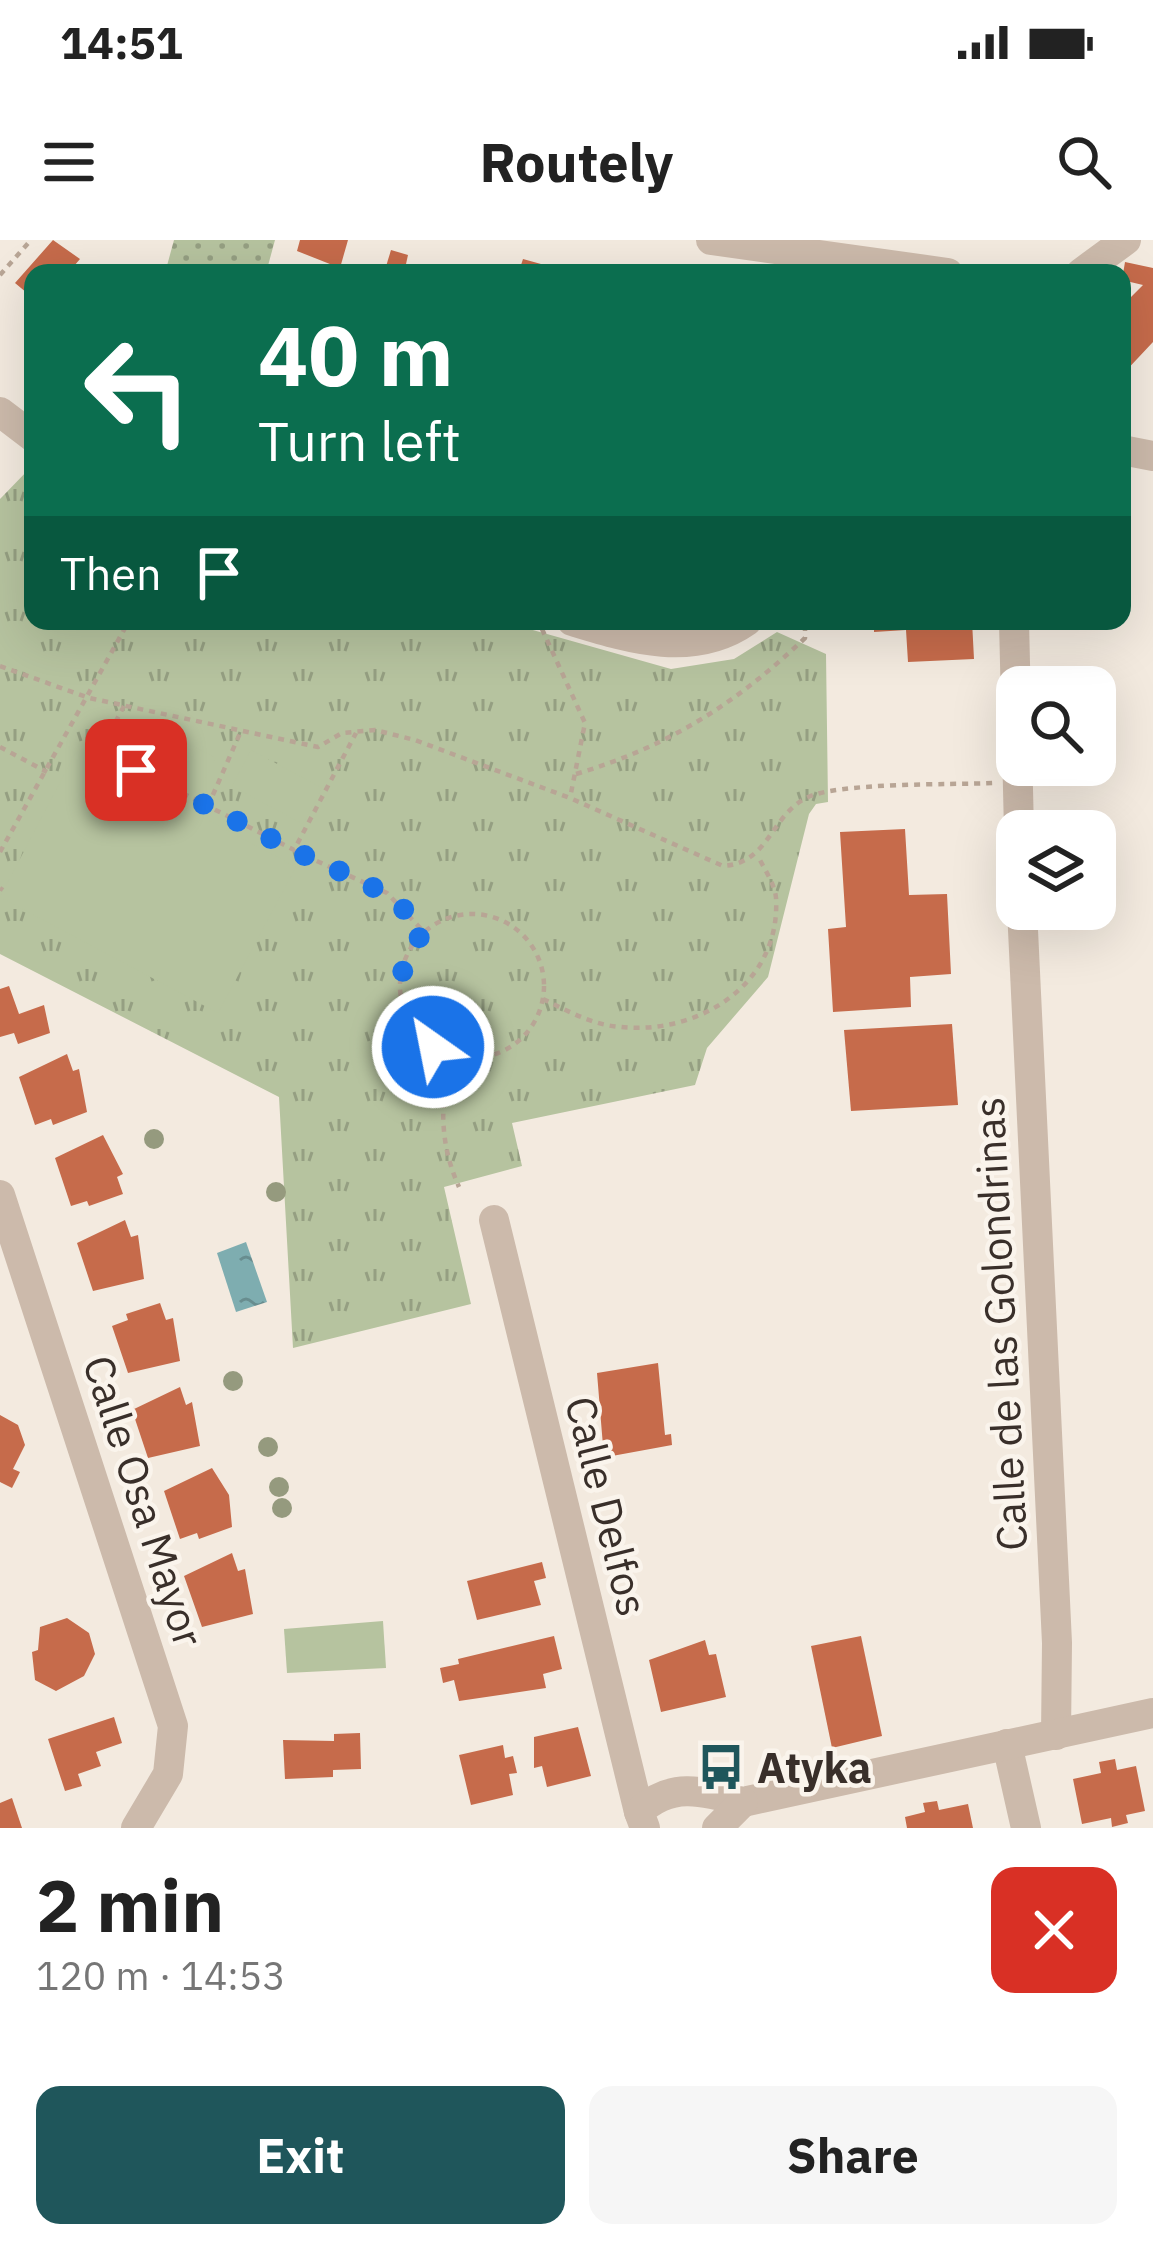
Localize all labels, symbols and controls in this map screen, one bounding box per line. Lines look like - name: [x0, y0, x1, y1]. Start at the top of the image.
- text: 14:51: [60, 13, 183, 71]
- text: Routely: [480, 127, 673, 197]
- icon: menu: [36, 129, 102, 195]
- icon: search: [1051, 129, 1117, 195]
- text: 40 m: [258, 300, 454, 409]
- icon: left: [60, 312, 216, 468]
- text: Turn left: [258, 406, 461, 476]
- icon: arrive: [186, 540, 252, 606]
- text: Then: [60, 544, 162, 602]
- map controls: [996, 666, 1116, 930]
- button: search: [996, 666, 1116, 786]
- pin: [85, 719, 187, 821]
- icon: arrive: [103, 737, 169, 803]
- button: layers: [996, 810, 1116, 930]
- position arrow: [370, 984, 496, 1110]
- street label: Calle de las Golondrinas: [961, 1096, 1039, 1552]
- street label: Calle Osa Mayor: [71, 1349, 217, 1653]
- street label: Calle Delfos: [553, 1391, 661, 1621]
- place label: Atyka: [757, 1740, 872, 1795]
- bus stop icon: Atyka: [696, 1742, 746, 1792]
- text: 2 min: [36, 1858, 224, 1952]
- button: close: [991, 1867, 1117, 1993]
- text: 120 m · 14:53: [36, 1950, 286, 2001]
- button: Exit: [36, 2086, 565, 2224]
- button: Share: [589, 2086, 1117, 2224]

